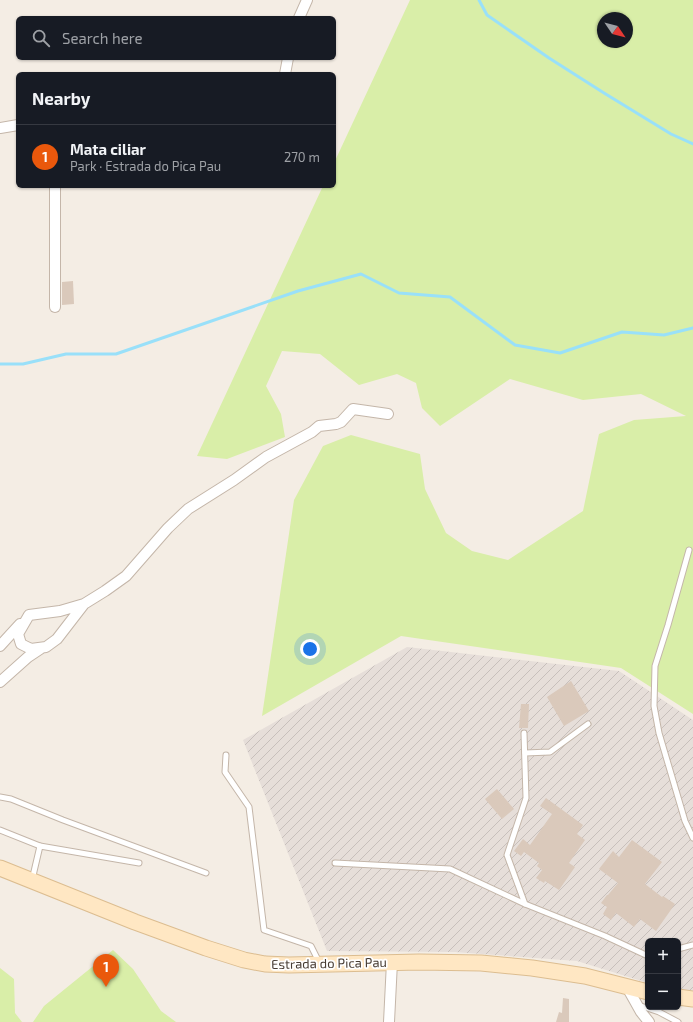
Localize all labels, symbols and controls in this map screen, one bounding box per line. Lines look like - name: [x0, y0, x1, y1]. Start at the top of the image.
- north arrow: [597, 12, 633, 48]
- search box: [16, 16, 336, 60]
- icon: search: [30, 27, 52, 49]
- text: Search here: [62, 29, 143, 47]
- text: Nearby: [32, 88, 90, 108]
- text: Mata ciliar: [70, 140, 146, 158]
- text: 1: [42, 149, 48, 165]
- text: 270 m: [284, 149, 320, 165]
- text: Park · Estrada do Pica Pau: [70, 158, 221, 174]
- your location: [300, 639, 320, 659]
- map controls: [645, 938, 681, 1010]
- button: +: [645, 938, 681, 974]
- pin: 1: [93, 954, 119, 987]
- street label: Estrada do Pica Pau: [271, 954, 387, 972]
- button: −: [645, 974, 681, 1010]

